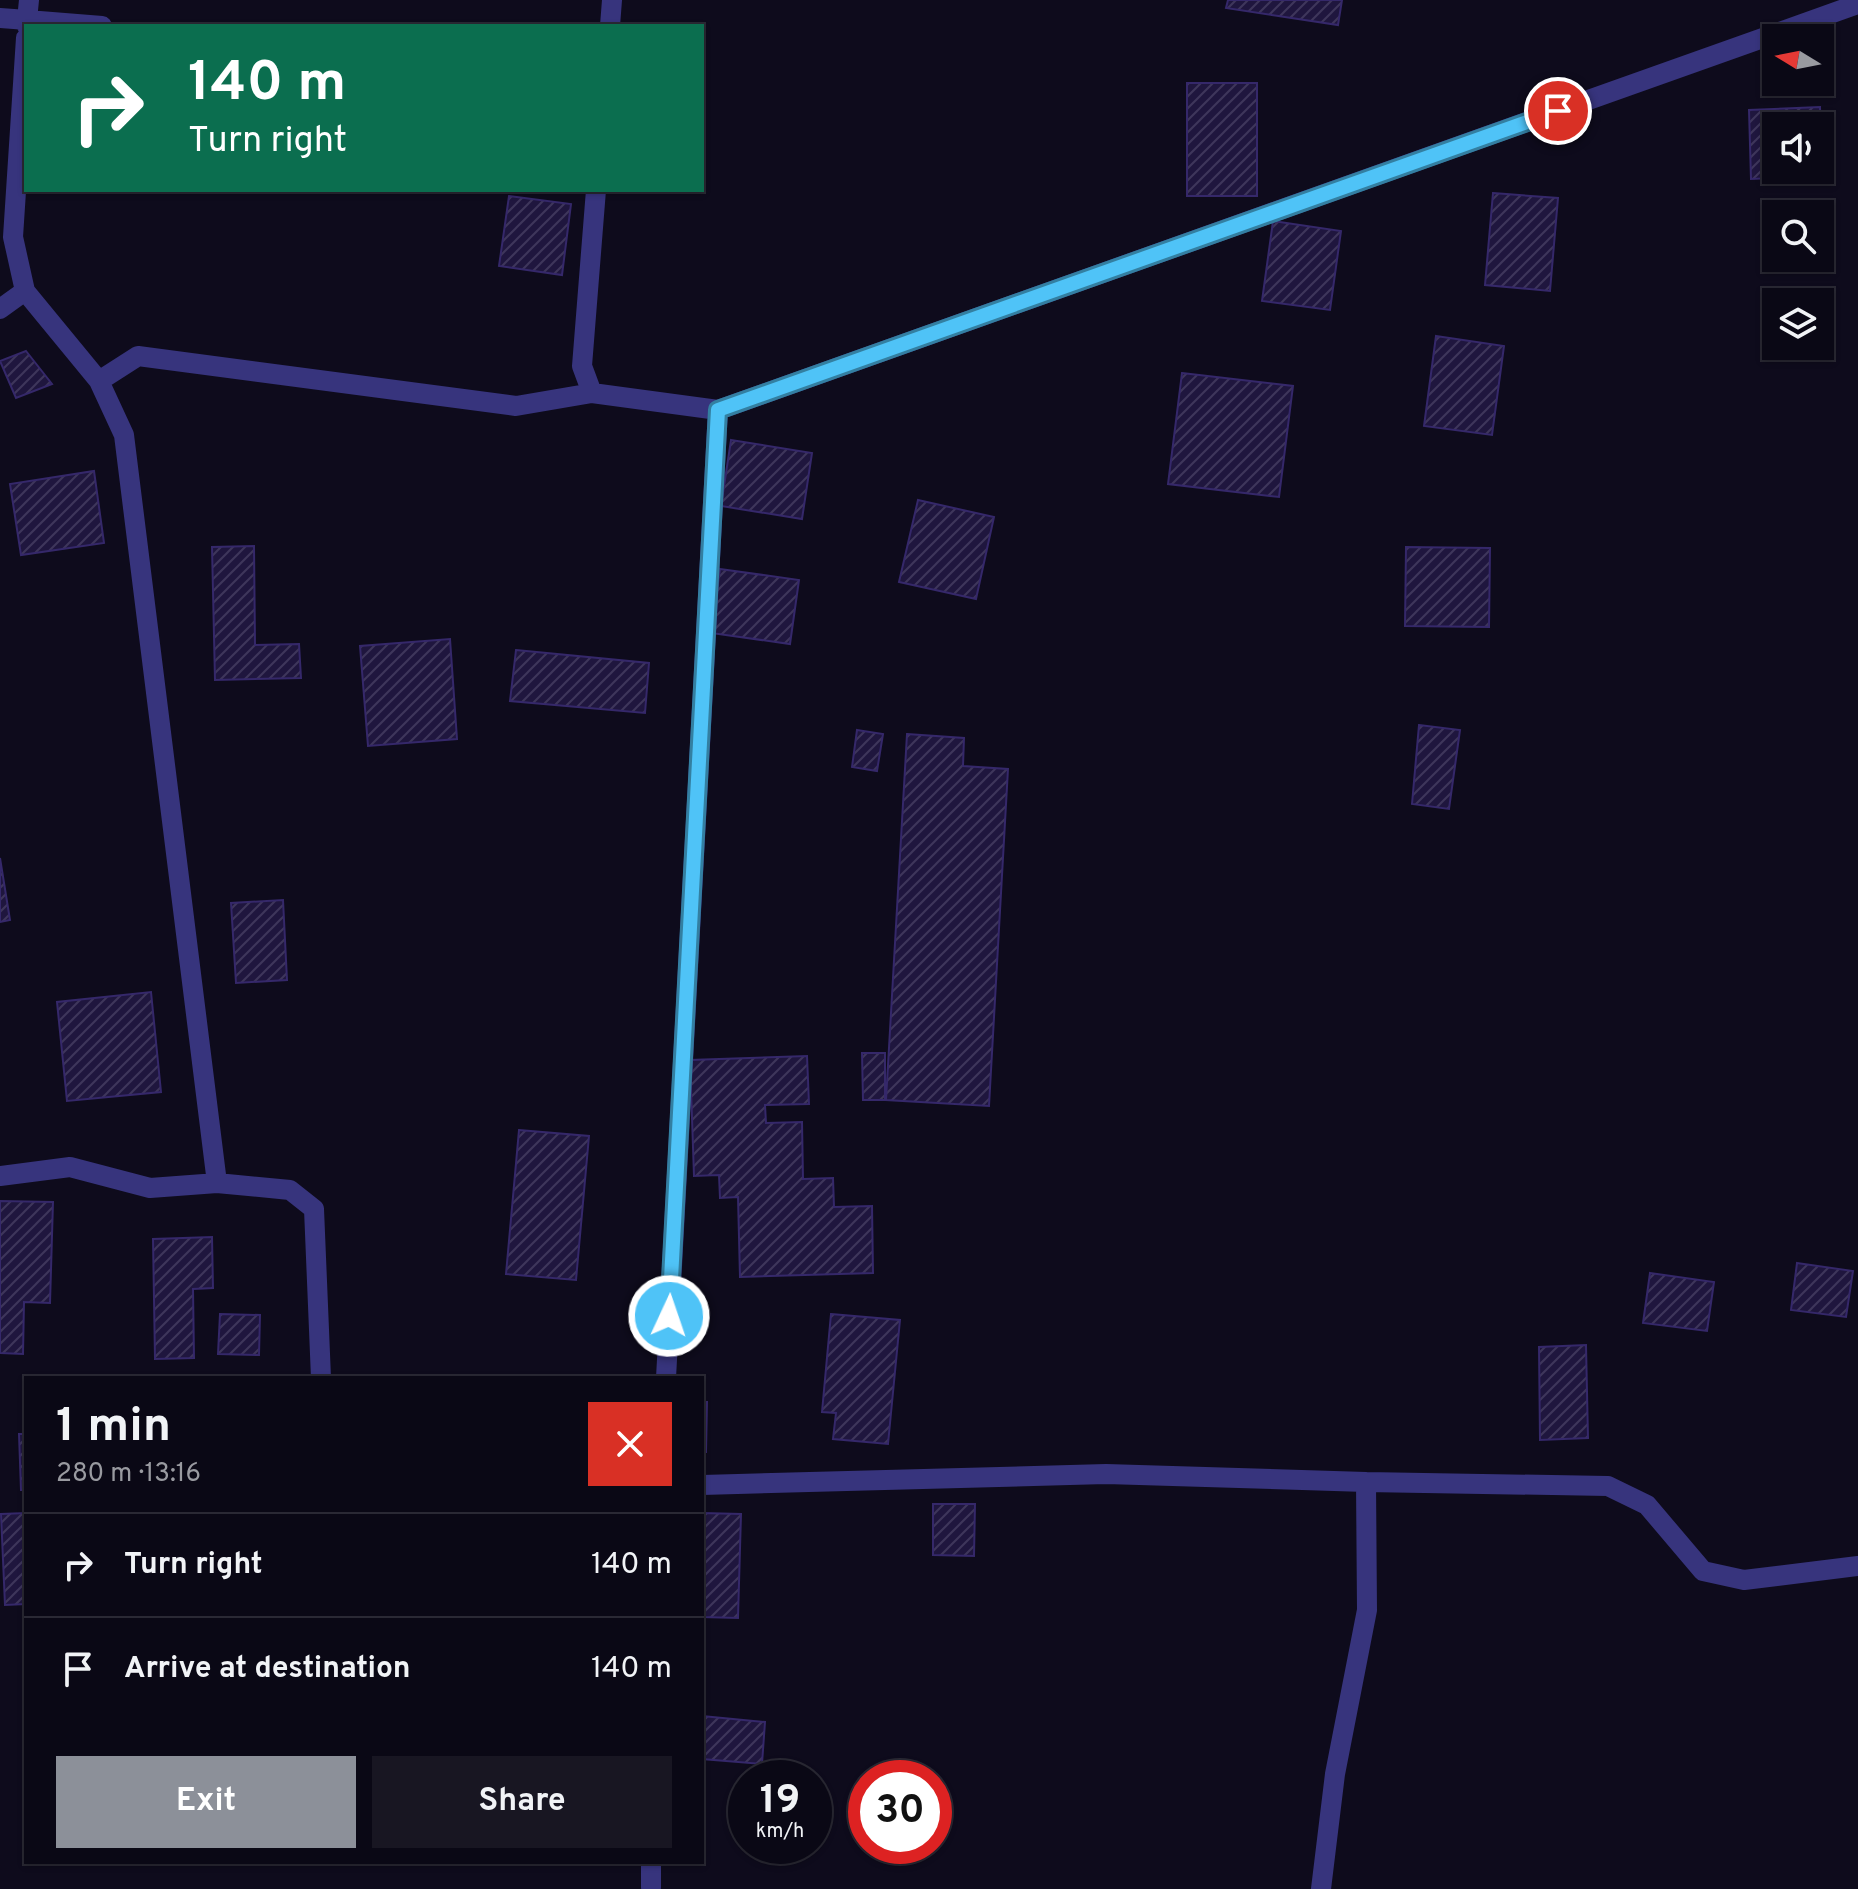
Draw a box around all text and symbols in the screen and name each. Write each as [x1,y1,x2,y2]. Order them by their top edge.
north arrow [1762,24,1834,96]
map controls [1762,24,1834,360]
text: 140 m [188,50,346,120]
icon: right [56,56,160,160]
pin [1524,77,1592,145]
icon: arrive [1536,89,1580,133]
button: sound [1762,112,1834,184]
text: Turn right [188,119,347,165]
button: search [1762,200,1834,272]
button: layers [1762,288,1834,360]
position arrow [627,1274,711,1358]
text: 1 min [56,1398,171,1458]
button: close [588,1402,672,1486]
text: 280 m · 13:16 [56,1458,201,1491]
icon: right [56,1543,100,1587]
text: Turn right [124,1547,262,1584]
text: 140 m [591,1547,672,1584]
icon: arrive [56,1647,100,1691]
text: Arrive at destination [124,1651,410,1688]
text: 140 m [591,1651,672,1688]
button: Exit [56,1756,356,1848]
button: Share [372,1756,672,1848]
speed limit sign: 30 [848,1760,952,1864]
text: 19 [760,1777,800,1827]
text: km/h [756,1819,804,1845]

